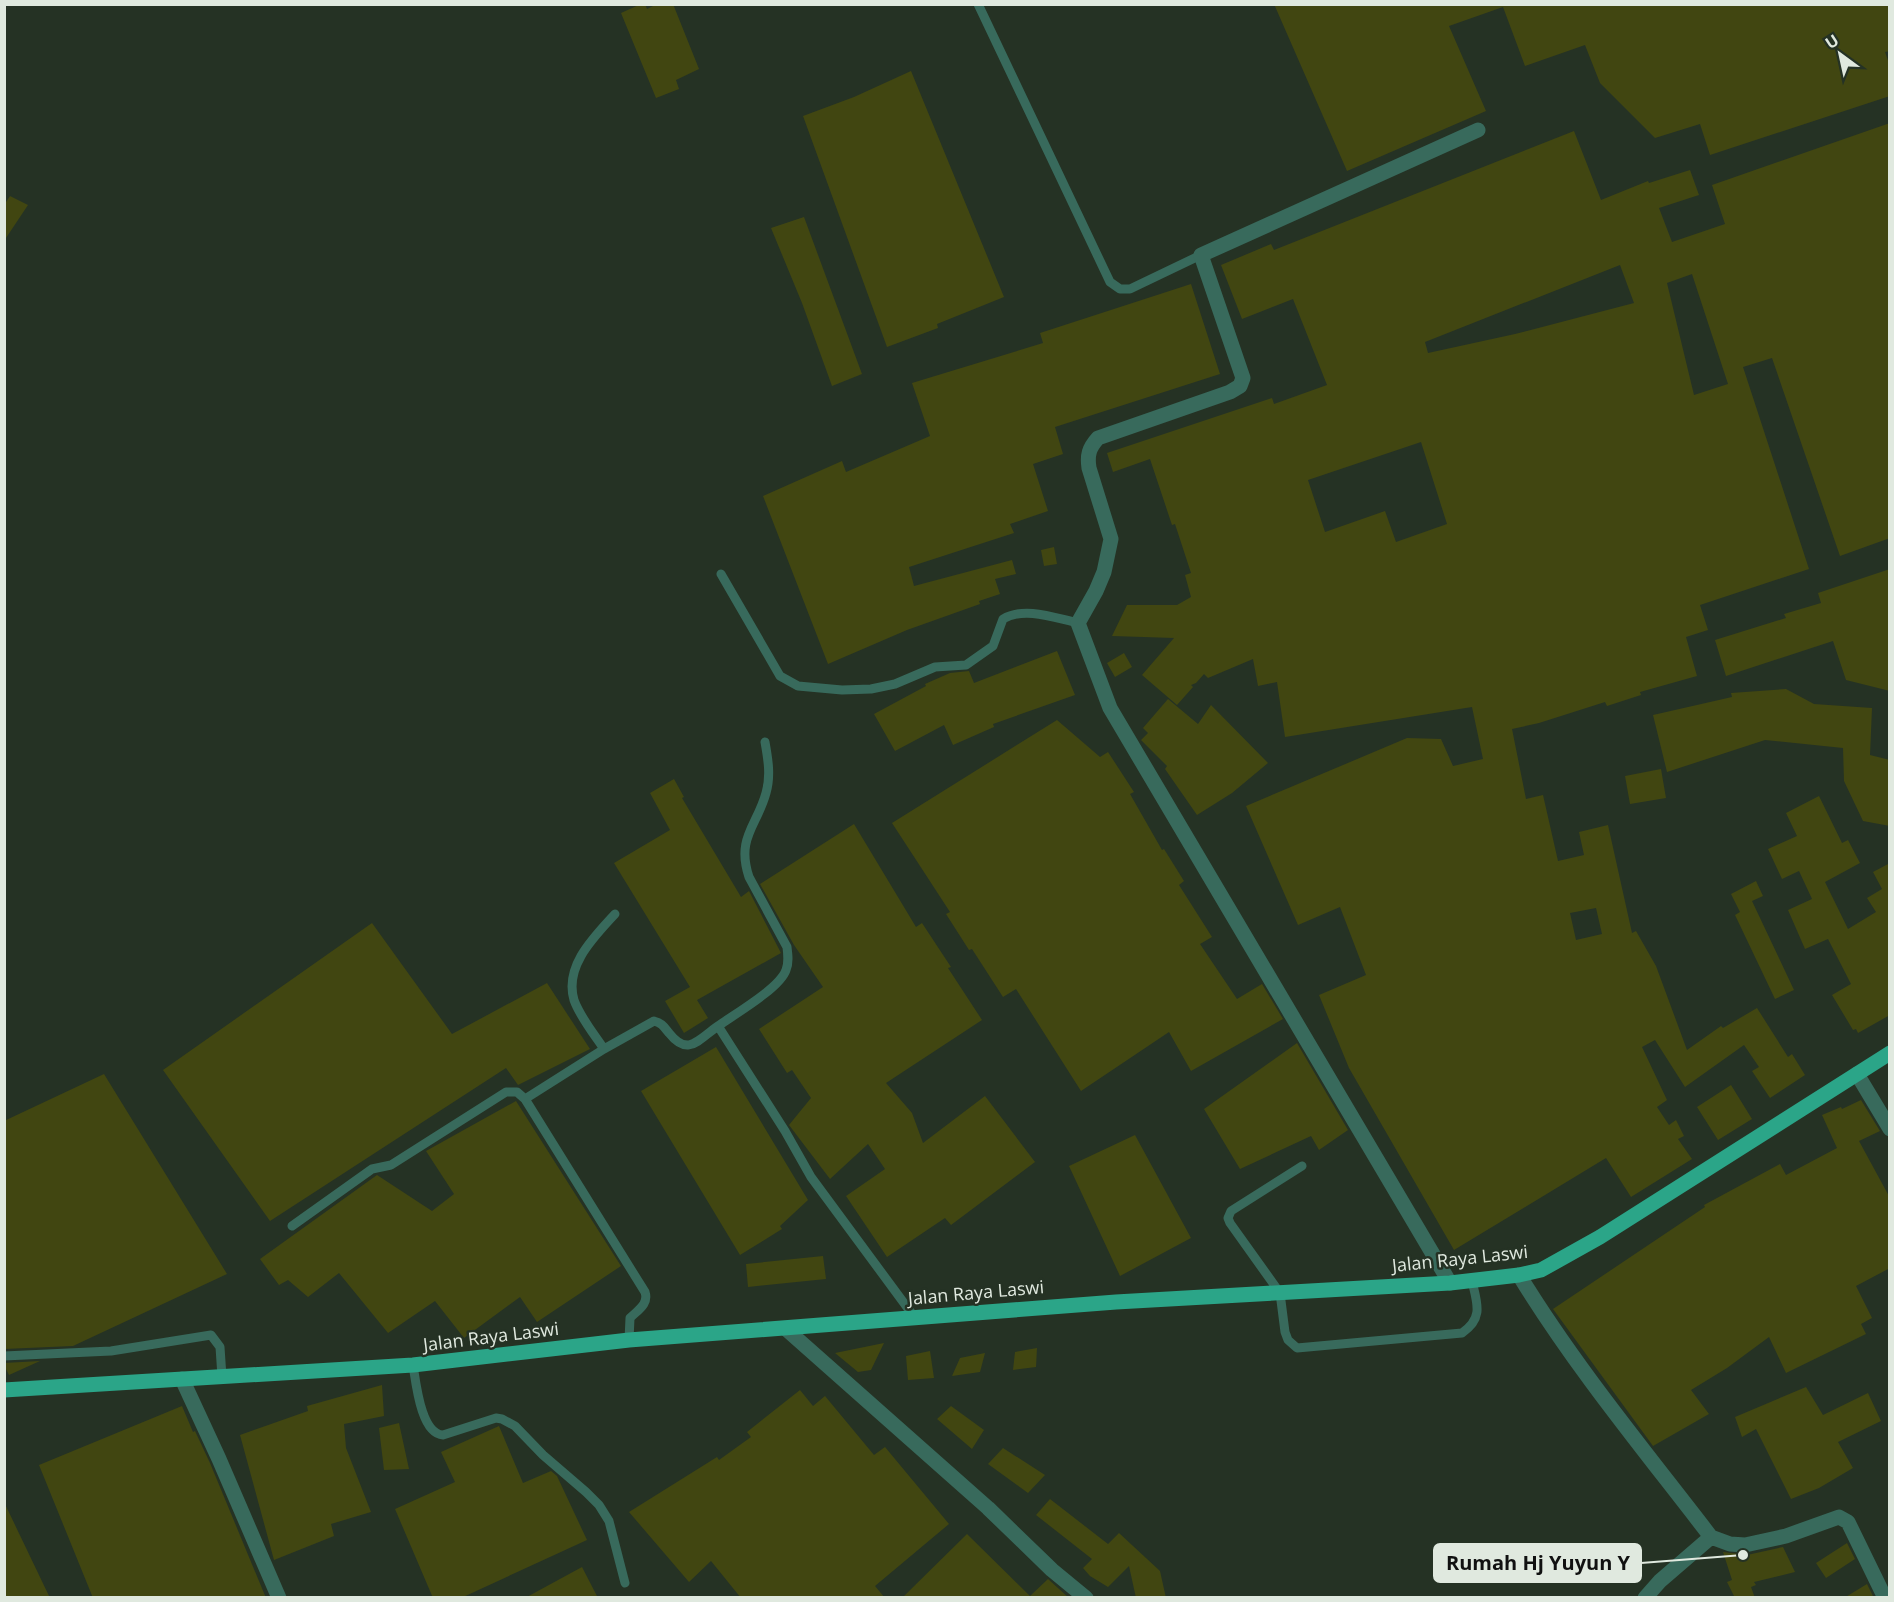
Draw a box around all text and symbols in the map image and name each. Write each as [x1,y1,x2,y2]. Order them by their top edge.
north arrow [1810,24,1870,84]
text: U [1821,29,1843,54]
street label: Jalan Raya Laswi [1389,1239,1529,1277]
street label: Jalan Raya Laswi [905,1274,1045,1310]
street label: Jalan Raya Laswi [420,1316,560,1356]
callout: Rumah Hj Yuyun Y [1434,1544,1641,1582]
text: Rumah Hj Yuyun Y [1446,1549,1631,1576]

